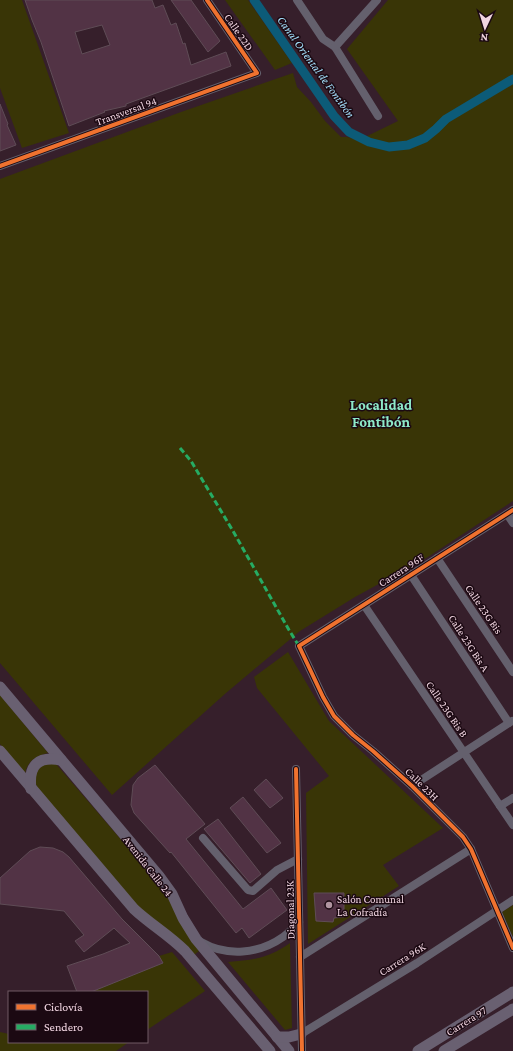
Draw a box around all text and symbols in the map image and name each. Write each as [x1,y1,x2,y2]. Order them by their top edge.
north arrow [465,8,505,48]
street label: Calle 22D [222,11,256,53]
water label: Canal Oriental de Fontibón [274,13,358,121]
text: N [480,32,488,44]
street label: Transversal 94 [94,94,159,128]
district label: Localidad Fontibón [350,397,413,430]
street label: Carrera 96F [376,551,426,589]
street label: Calle 23G Bis [463,582,505,636]
street label: Calle 23G Bis A [446,612,492,674]
street label: Calle 23G Bis B [424,679,470,739]
street label: Calle 23H [403,765,441,803]
street label: Avenida Calle 24 [121,834,175,899]
street label: Diagonal 23K [283,880,298,939]
place label: Salón Comunal La Cofradía [337,893,404,918]
marker: Salón Comunal La Cofradía [324,900,334,910]
street label: Carrera 96K [377,940,428,978]
legend [8,991,148,1043]
text: Ciclovía [44,1000,83,1014]
street label: Carrera 97 [444,1004,488,1038]
text: Sendero [44,1020,83,1034]

